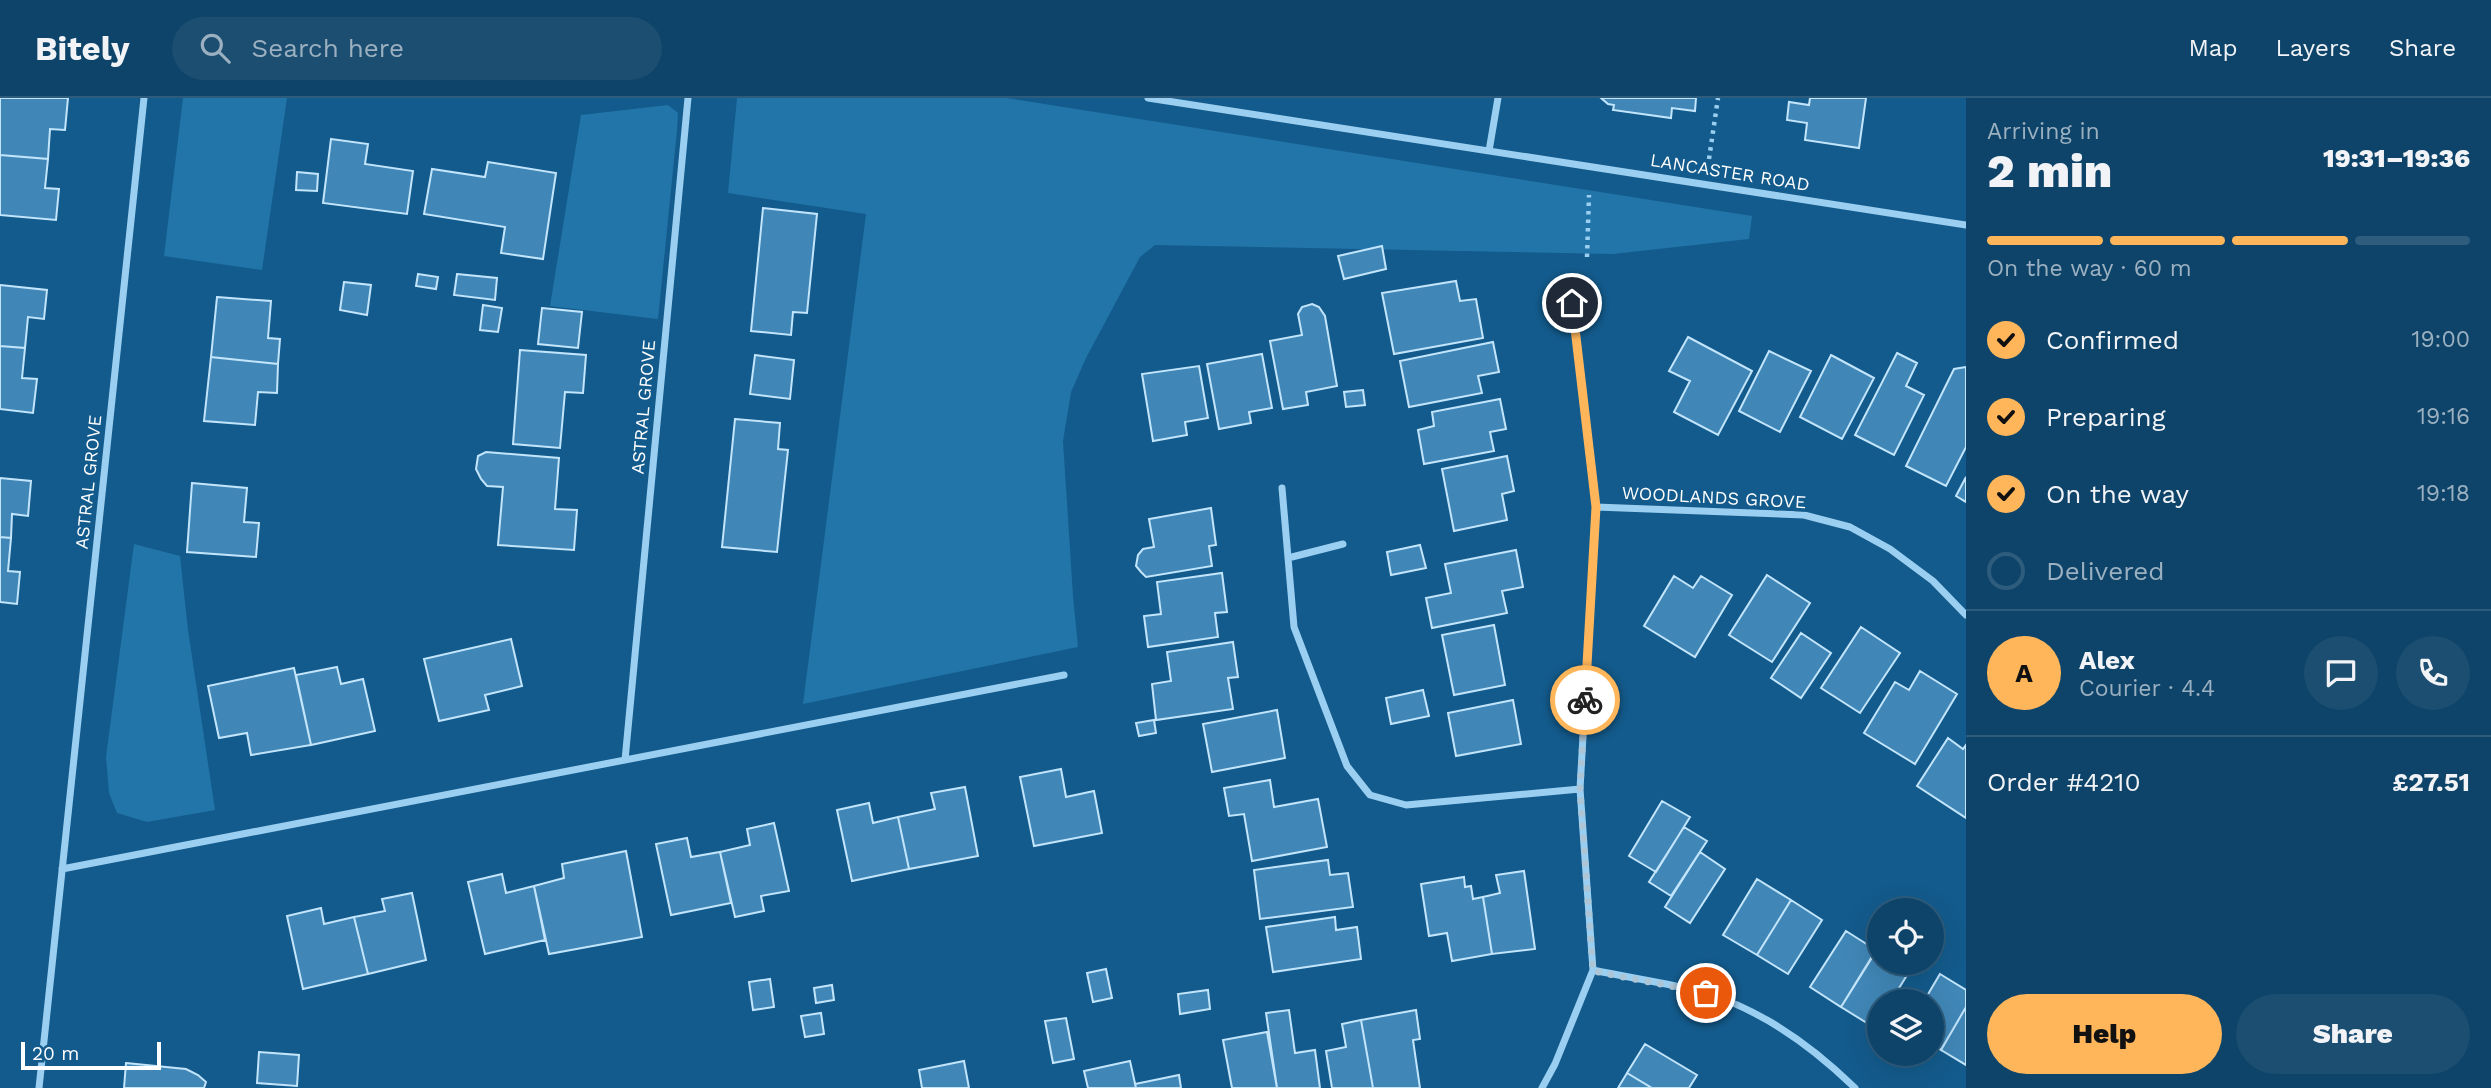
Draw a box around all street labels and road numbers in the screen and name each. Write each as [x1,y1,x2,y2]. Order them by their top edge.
street label: LANCASTER ROAD [1649,149,1811,195]
street label: ASTRAL GROVE [627,339,659,475]
street label: ASTRAL GROVE [70,414,106,550]
street label: WOODLANDS GROVE [1621,482,1807,512]

